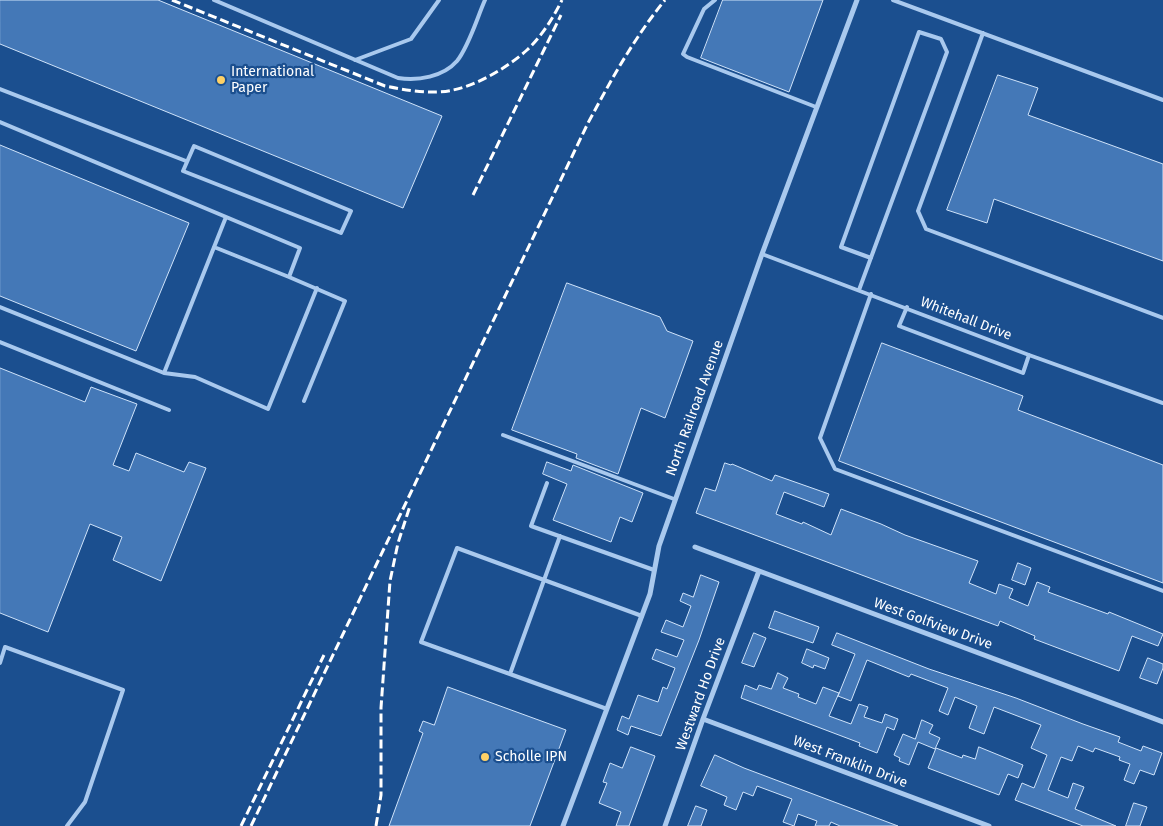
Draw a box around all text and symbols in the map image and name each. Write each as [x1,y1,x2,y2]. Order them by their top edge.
place label: International Paper [231,64,314,96]
marker: International Paper [215,74,227,86]
street label: Whitehall Drive [918,294,1014,344]
street label: North Railroad Avenue [663,338,727,478]
street label: West Golfview Drive [871,595,995,653]
street label: Westward Ho Drive [673,635,729,753]
street label: West Franklin Drive [790,732,910,792]
place label: Scholle IPN [495,749,567,765]
marker: Scholle IPN [479,751,491,763]

